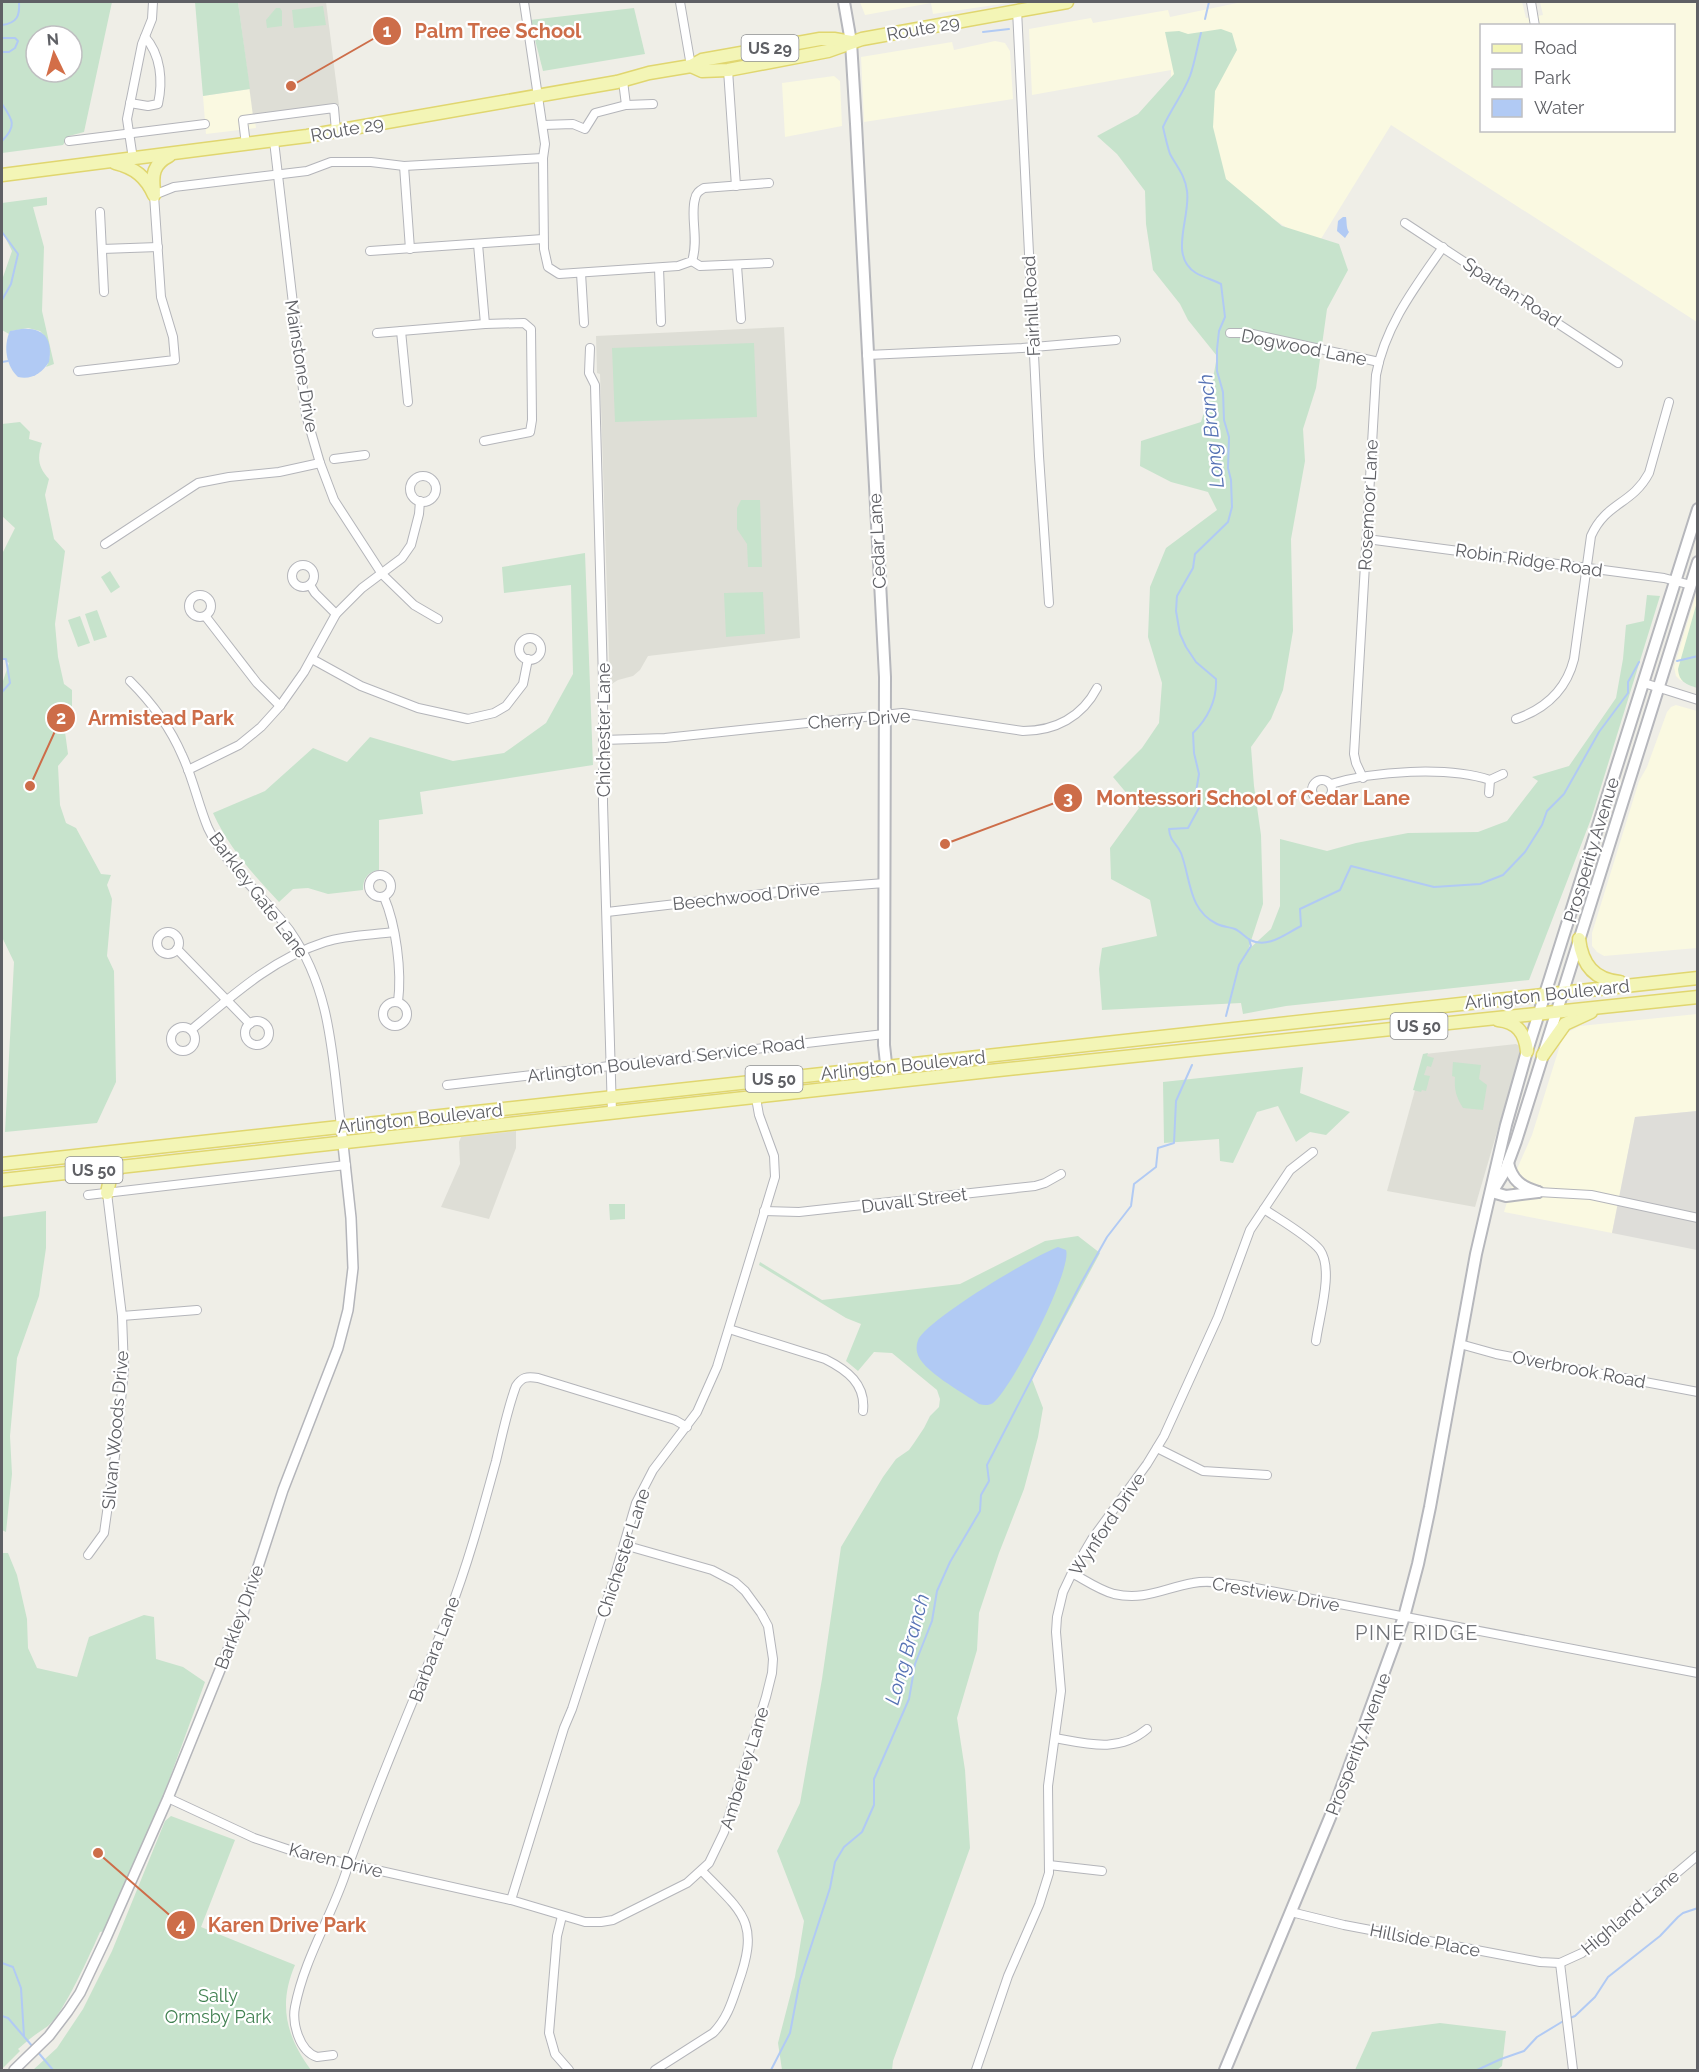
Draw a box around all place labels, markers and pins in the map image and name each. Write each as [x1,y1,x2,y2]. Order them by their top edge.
callout: Palm Tree School [372,12,594,50]
callout: Armistead Park [46,699,246,737]
callout: Montessori School of Cedar Lane [1053,779,1422,817]
callout: Karen Drive Park [166,1906,378,1944]

